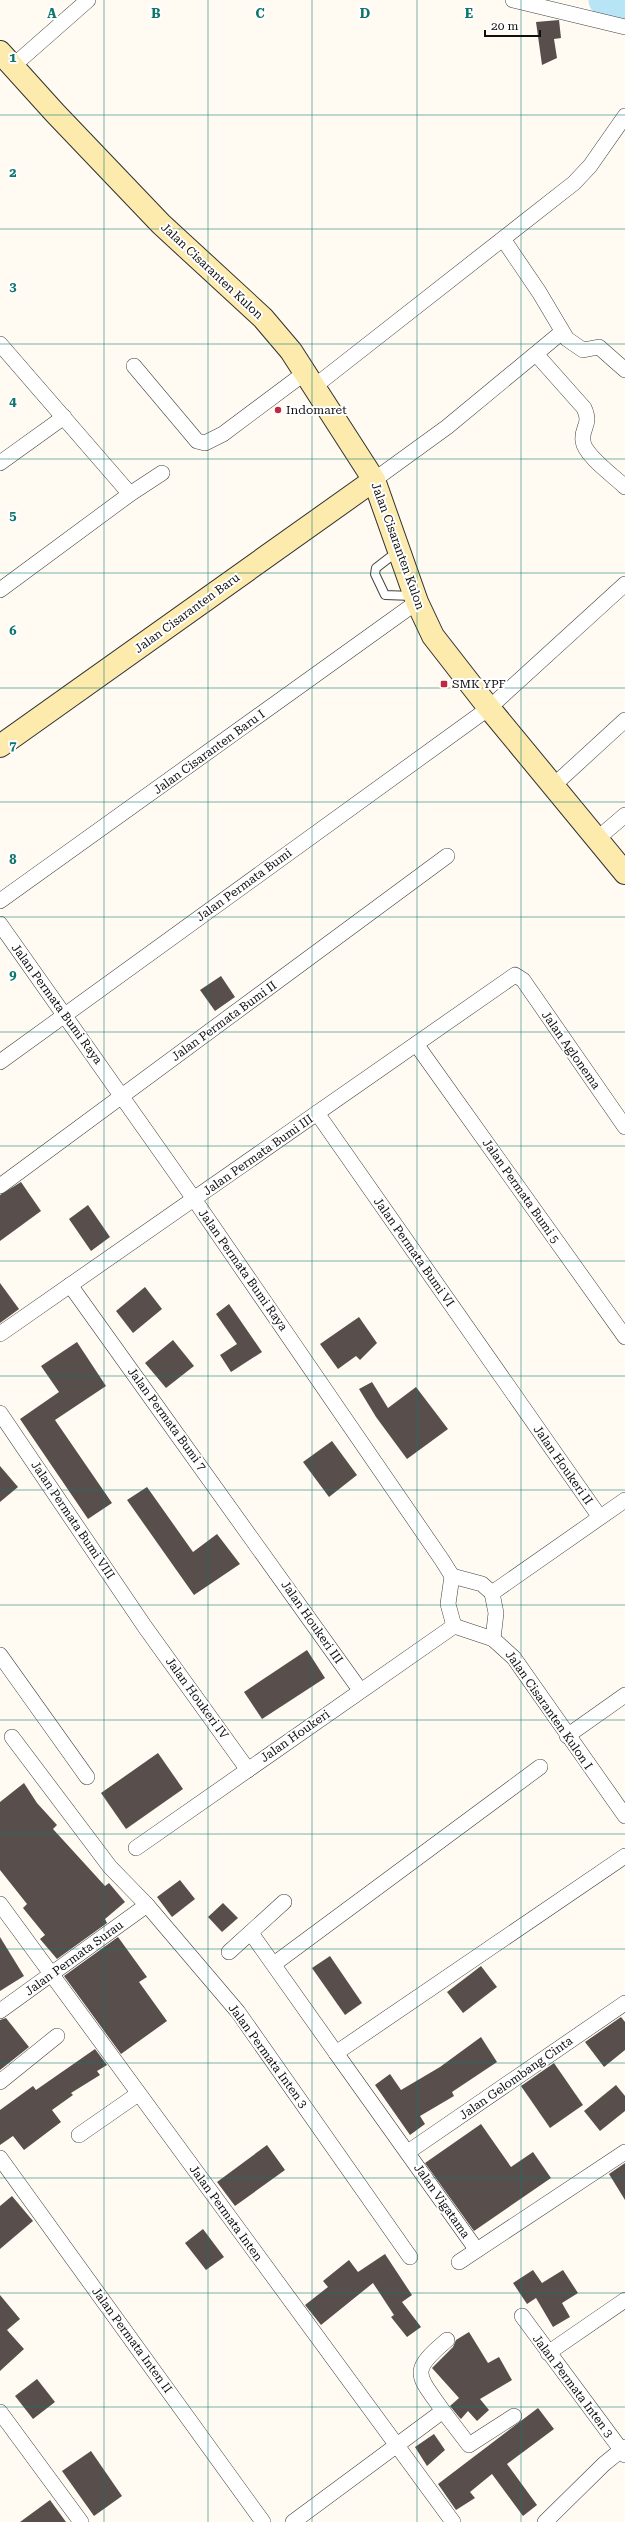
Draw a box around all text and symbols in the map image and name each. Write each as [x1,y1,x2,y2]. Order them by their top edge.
text: A [47,6,57,21]
text: B [151,6,161,21]
text: C [255,6,265,21]
text: D [360,6,370,21]
text: E [465,6,473,21]
scale bar [485,12,540,38]
text: 20 m [491,19,518,33]
text: 1 [9,50,17,65]
text: 2 [9,165,17,180]
street label: Jalan Cisaranten Kulon [158,220,266,322]
text: 3 [9,279,17,294]
text: 4 [9,394,17,409]
place label: Indomaret [286,403,347,417]
marker: Indomaret [273,405,283,415]
street label: Jalan Cisaranten Kulon [368,481,428,612]
text: 5 [9,508,17,523]
street label: Jalan Cisaranten Baru [132,570,243,656]
text: 6 [9,623,17,638]
place label: SMK YPF [452,677,506,691]
marker: SMK YPF [439,679,449,689]
street label: Jalan Cisaranten Baru I [151,707,267,797]
text: 7 [9,738,17,753]
street label: Jalan Permata Bumi [194,846,295,924]
text: 8 [9,852,17,867]
street label: Jalan Permata Bumi Raya [9,941,106,1067]
text: 9 [9,967,17,982]
street label: Jalan Permata Bumi II [169,978,279,1064]
street label: Jalan Aglonema [539,1008,603,1092]
street label: Jalan Permata Bumi III [200,1112,316,1198]
street label: Jalan Permata Bumi 5 [480,1136,562,1246]
street label: Jalan Permata Bumi VI [371,1195,457,1309]
street label: Jalan Permata Bumi Raya [196,1207,291,1334]
street label: Jalan Permata Bumi 7 [125,1365,209,1474]
street label: Jalan Houkeri II [530,1423,596,1507]
street label: Jalan Permata Bumi VIII [28,1458,118,1582]
street label: Jalan Houkeri III [278,1578,346,1666]
street label: Jalan Cisaranten Kulon I [503,1648,595,1772]
street label: Jalan Houkeri IV [163,1655,232,1742]
street label: Jalan Houkeri [258,1707,332,1765]
street label: Jalan Permata Surau [22,1917,126,1998]
street label: Jalan Permata Inten 3 [226,2001,311,2111]
street label: Jalan Gelombang Cinta [457,2033,576,2122]
street label: Jalan Vigatama [411,2161,473,2241]
street label: Jalan Permata Inten [186,2162,266,2264]
street label: Jalan Permata Inten II [89,2284,175,2396]
street label: Jalan Permata Inten 3 [530,2332,616,2440]

